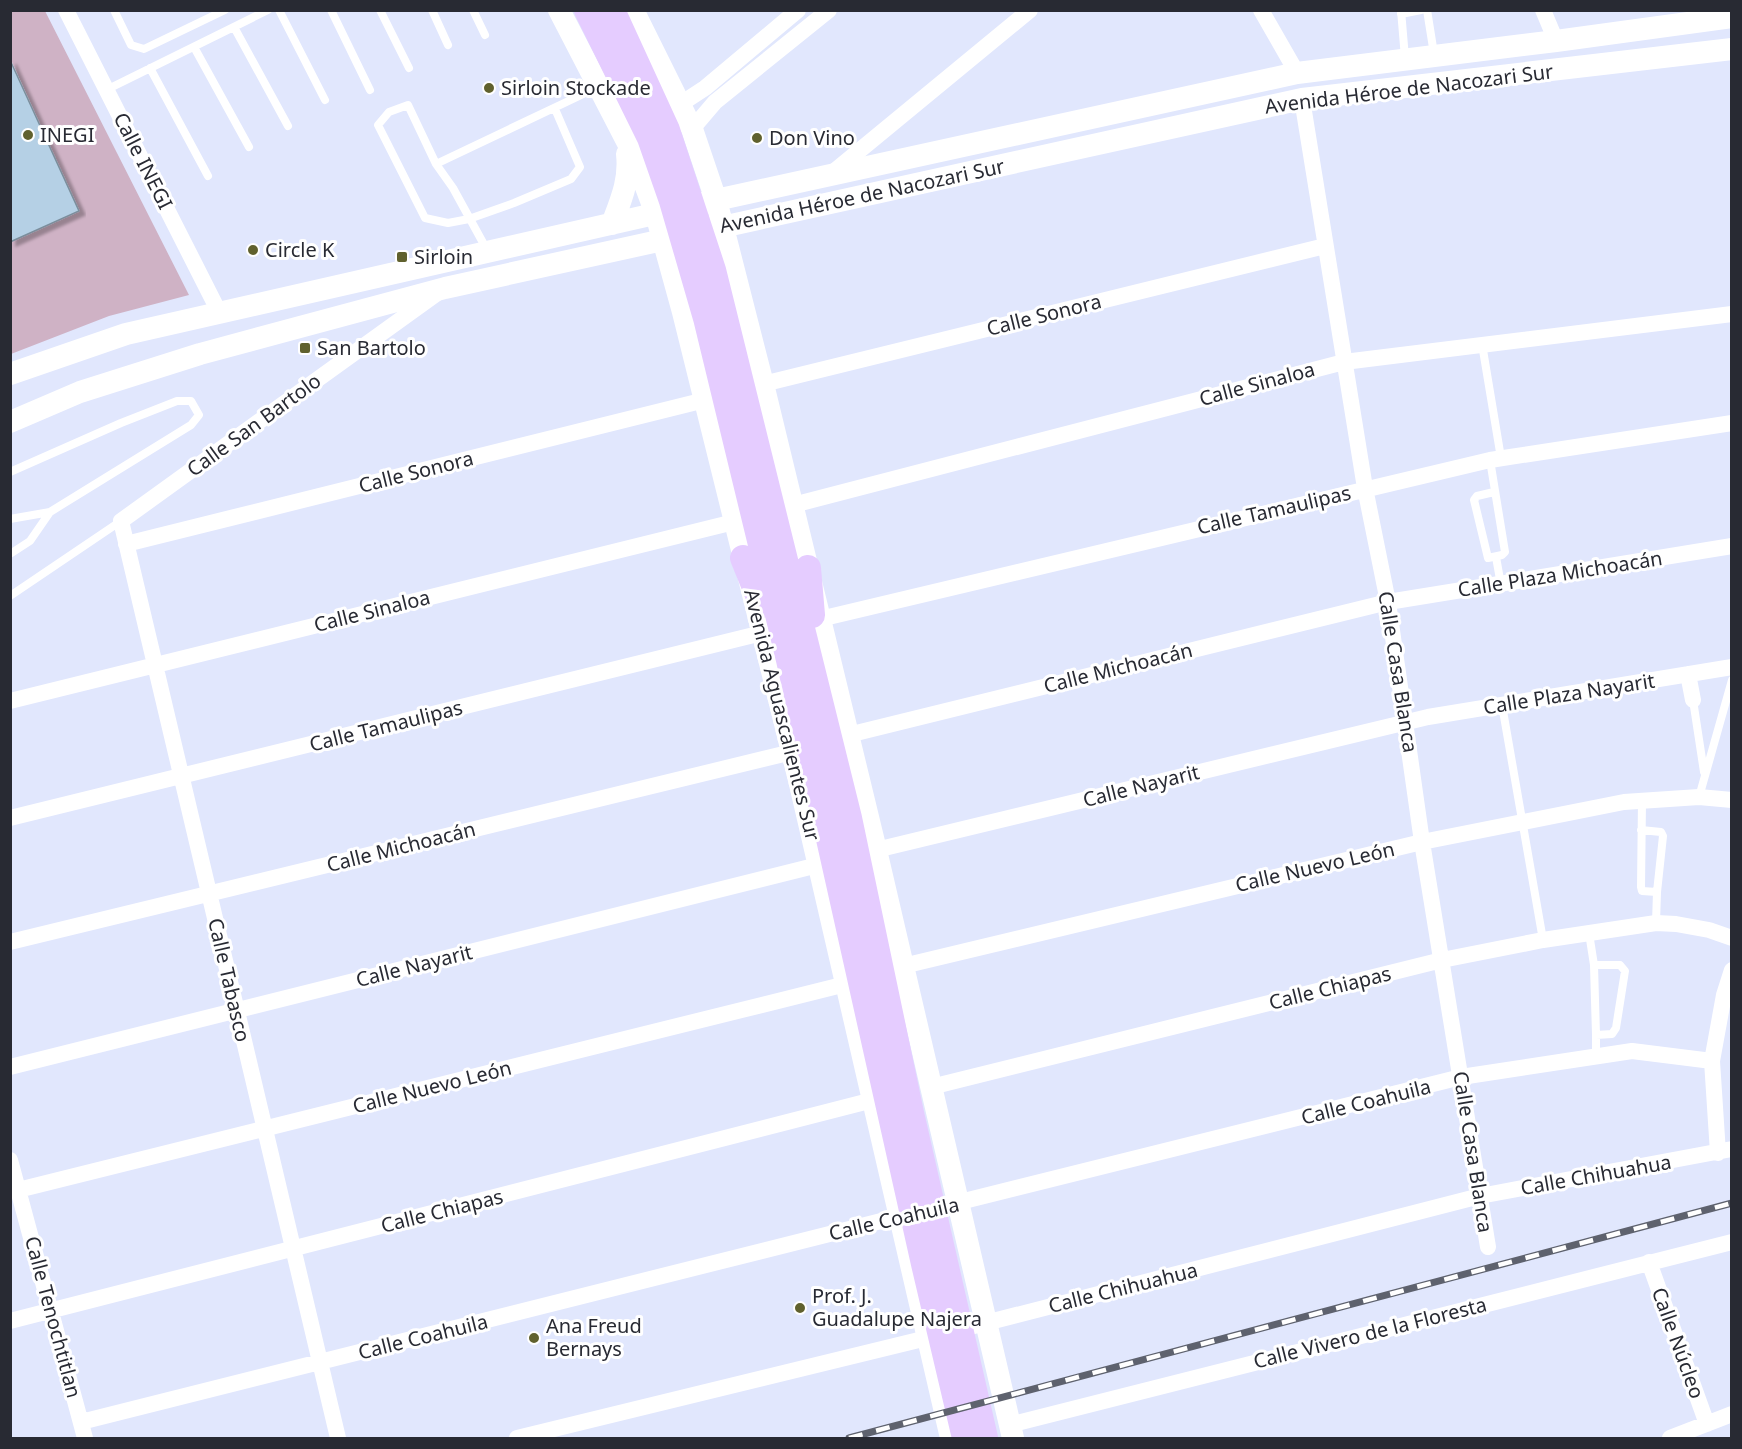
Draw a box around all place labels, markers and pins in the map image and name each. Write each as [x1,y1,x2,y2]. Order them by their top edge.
place label: Sirloin Stockade [501,74,651,101]
marker: Sirloin Stockade [482,81,496,95]
place label: INEGI [40,121,94,148]
place label: Don Vino [769,124,855,151]
marker: INEGI [21,128,35,142]
marker: Don Vino [750,131,764,145]
place label: Circle K [265,236,335,263]
marker: Circle K [246,243,260,257]
place label: Sirloin [414,243,473,270]
marker: Sirloin [395,250,409,264]
place label: San Bartolo [317,334,426,361]
marker: San Bartolo [298,341,312,355]
place label: Prof. J. Guadalupe Najera [812,1282,982,1332]
marker: Prof. J. Guadalupe Najera [793,1301,807,1315]
place label: Ana Freud Bernays [546,1312,642,1362]
marker: Ana Freud Bernays [527,1331,541,1345]

